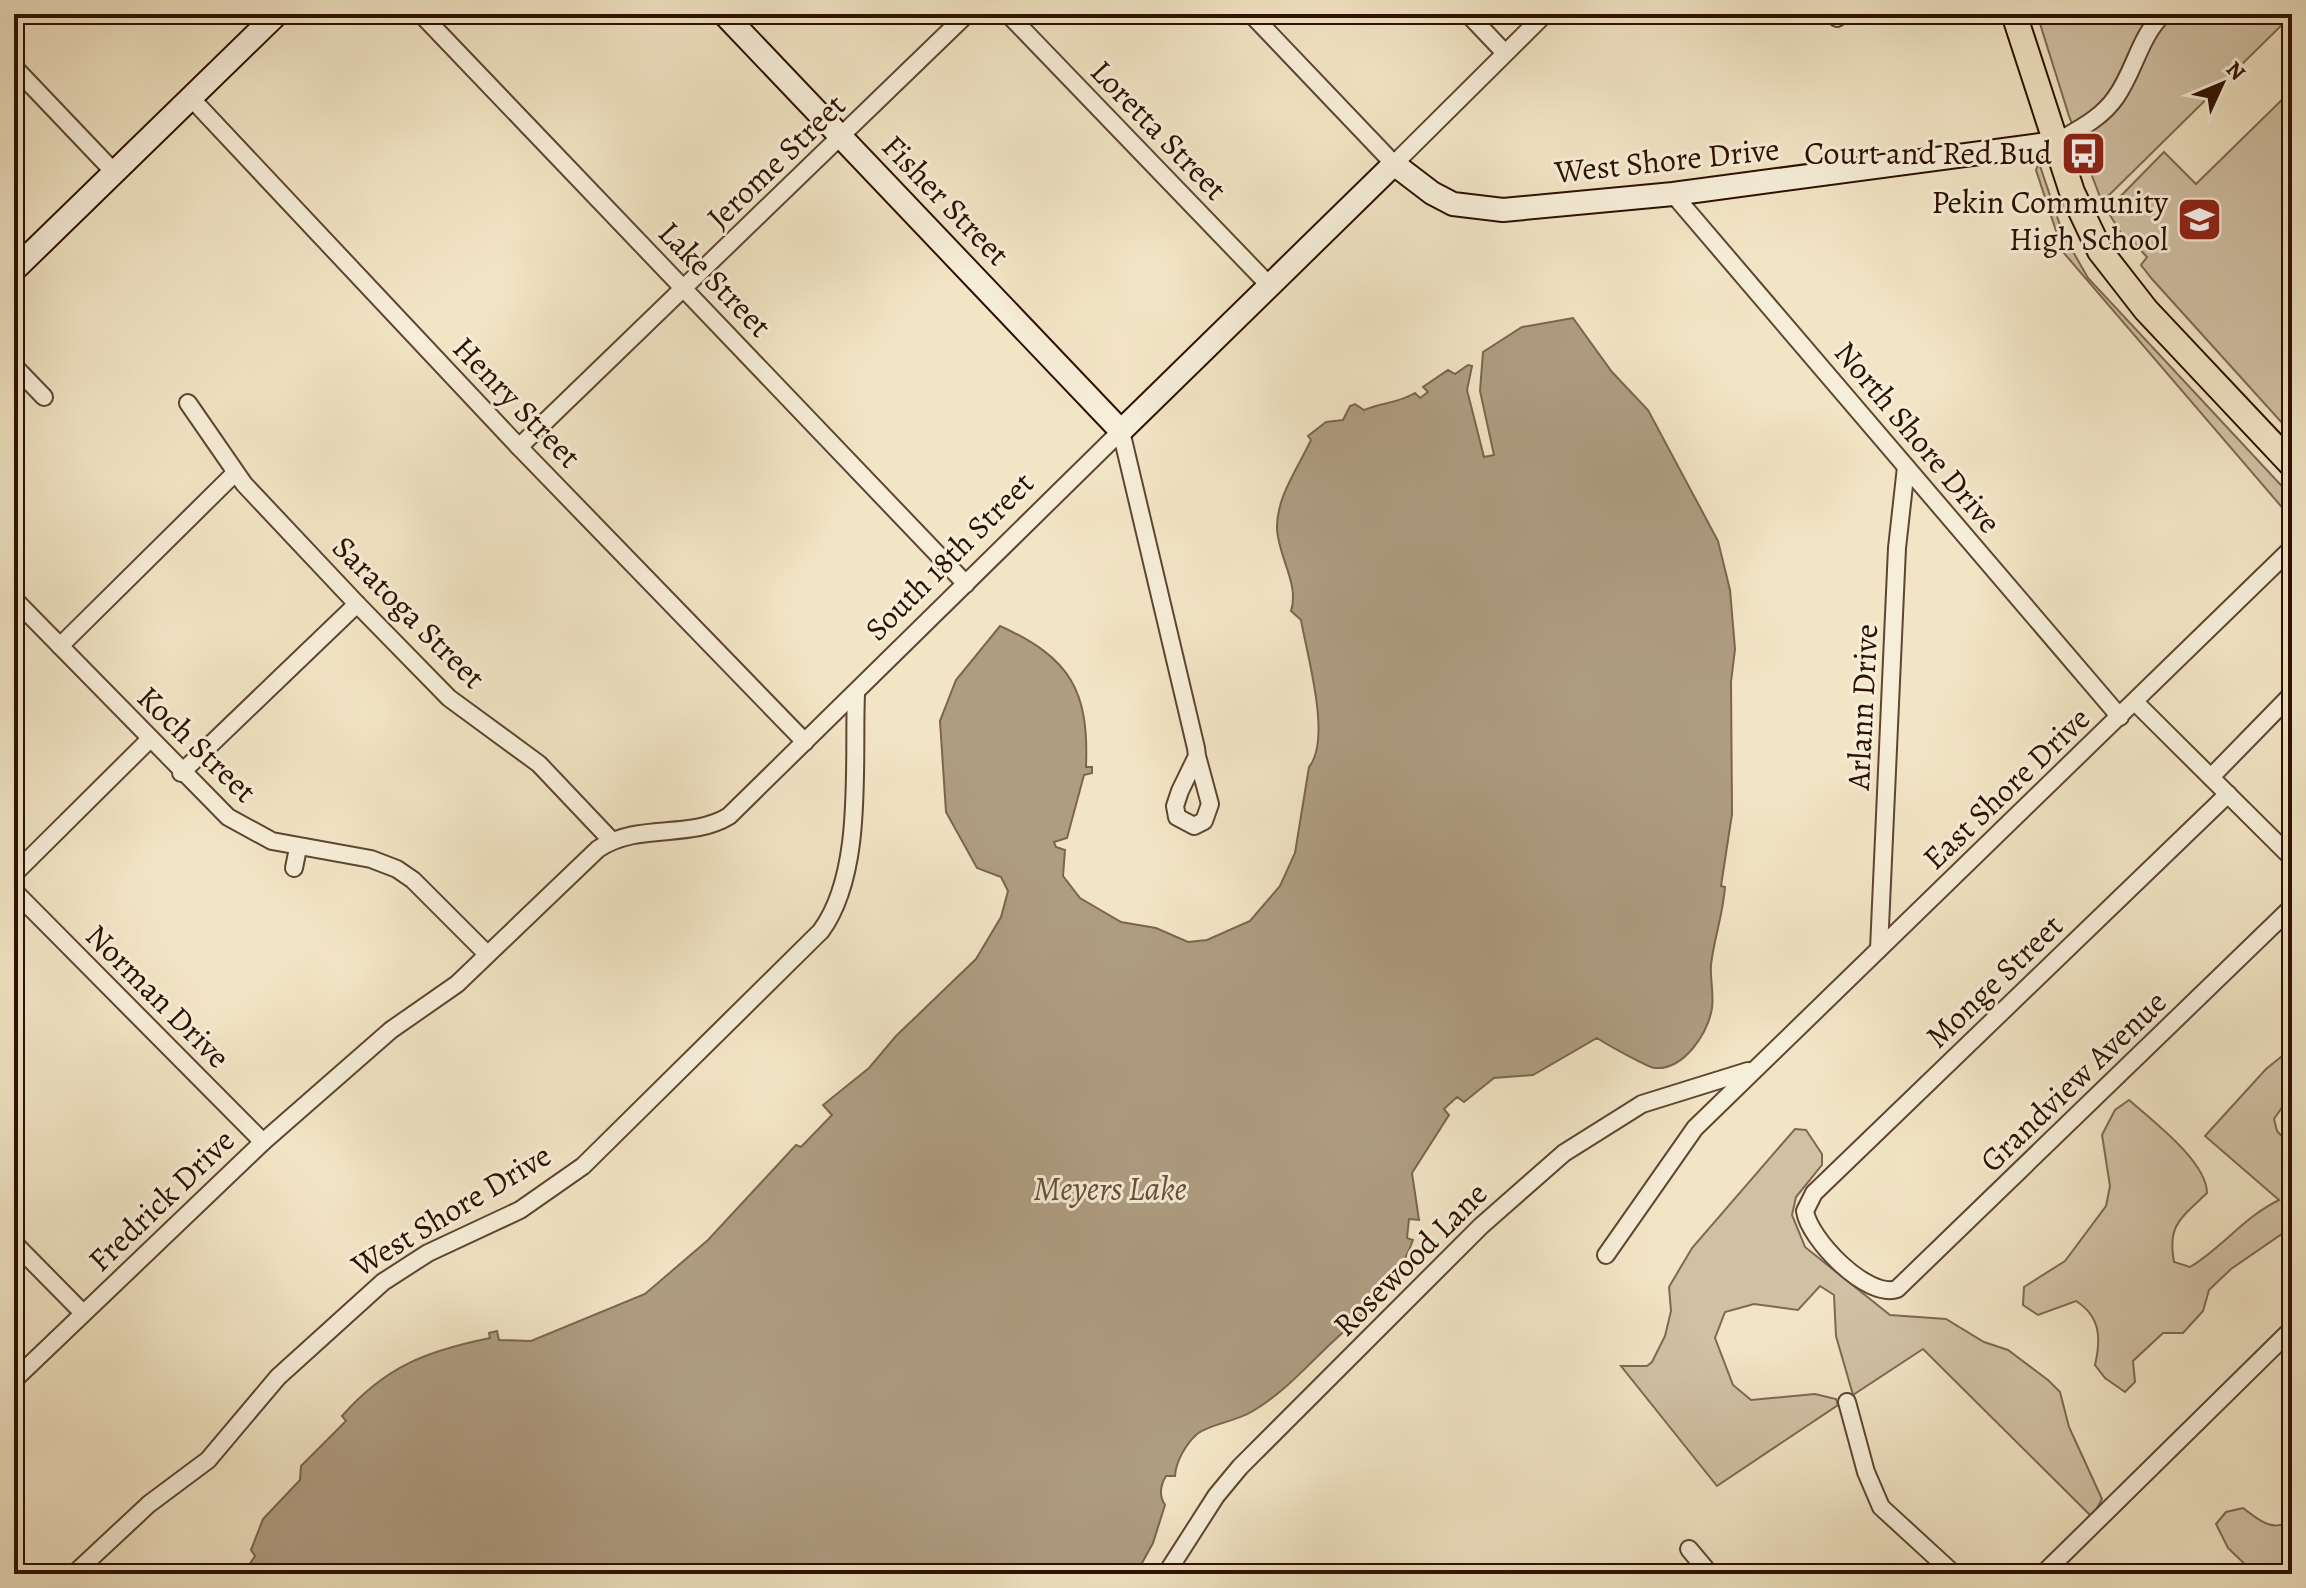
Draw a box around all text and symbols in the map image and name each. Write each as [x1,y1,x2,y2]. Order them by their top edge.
north arrow [2182,44,2262,124]
street label: Loretta Street [1081,50,1237,210]
text: N [2219,55,2252,87]
street label: Jerome Street [697,84,855,238]
street label: Fisher Street [872,125,1020,275]
street label: West Shore Drive [1552,126,1782,194]
bus stop icon: Court and Red Bud [2059,129,2107,177]
place label: Court and Red Bud [1804,131,2053,175]
place label: Pekin Community High School [1931,180,2169,261]
school or university icon: Pekin Community High School [2175,196,2223,244]
street label: Lake Street [649,211,781,347]
street label: Henry Street [443,327,591,477]
street label: North Shore Drive [1824,331,2012,543]
street label: South 18th Street [855,462,1043,650]
street label: Saratoga Street [323,526,495,698]
street label: Arlann Drive [1836,623,1888,792]
street label: Koch Street [127,676,267,812]
street label: East Shore Drive [1913,697,2099,879]
street label: Monge Street [1916,904,2072,1058]
street label: Norman Drive [76,914,240,1078]
street label: Grandview Avenue [1970,980,2176,1182]
street label: Fredrick Drive [78,1119,244,1281]
street label: West Shore Drive [342,1133,559,1287]
water label: Meyers Lake [1033,1165,1187,1212]
street label: Rosewood Lane [1323,1172,1497,1346]

